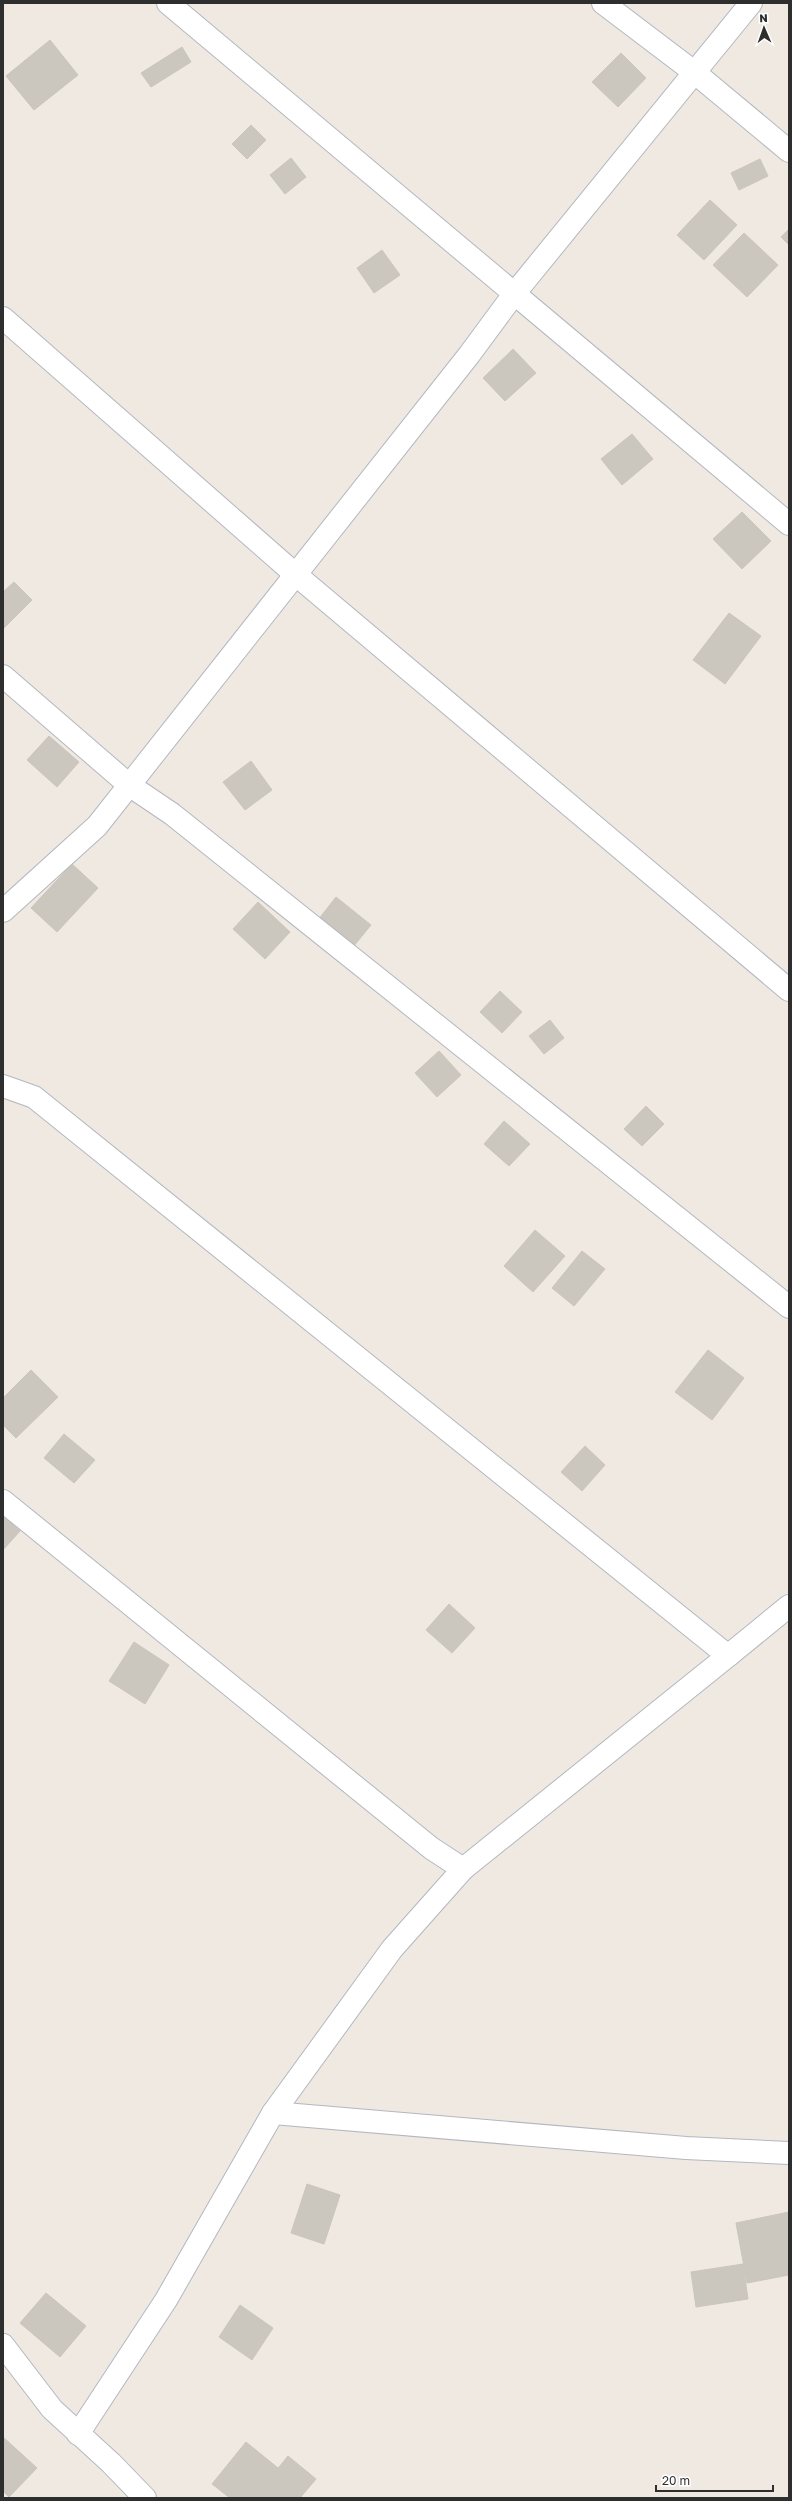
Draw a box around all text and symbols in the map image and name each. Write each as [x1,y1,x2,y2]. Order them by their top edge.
north arrow [744,8,784,48]
text: N [759,11,768,24]
scale bar [656,2467,773,2493]
text: 20 m [662,2473,690,2488]

